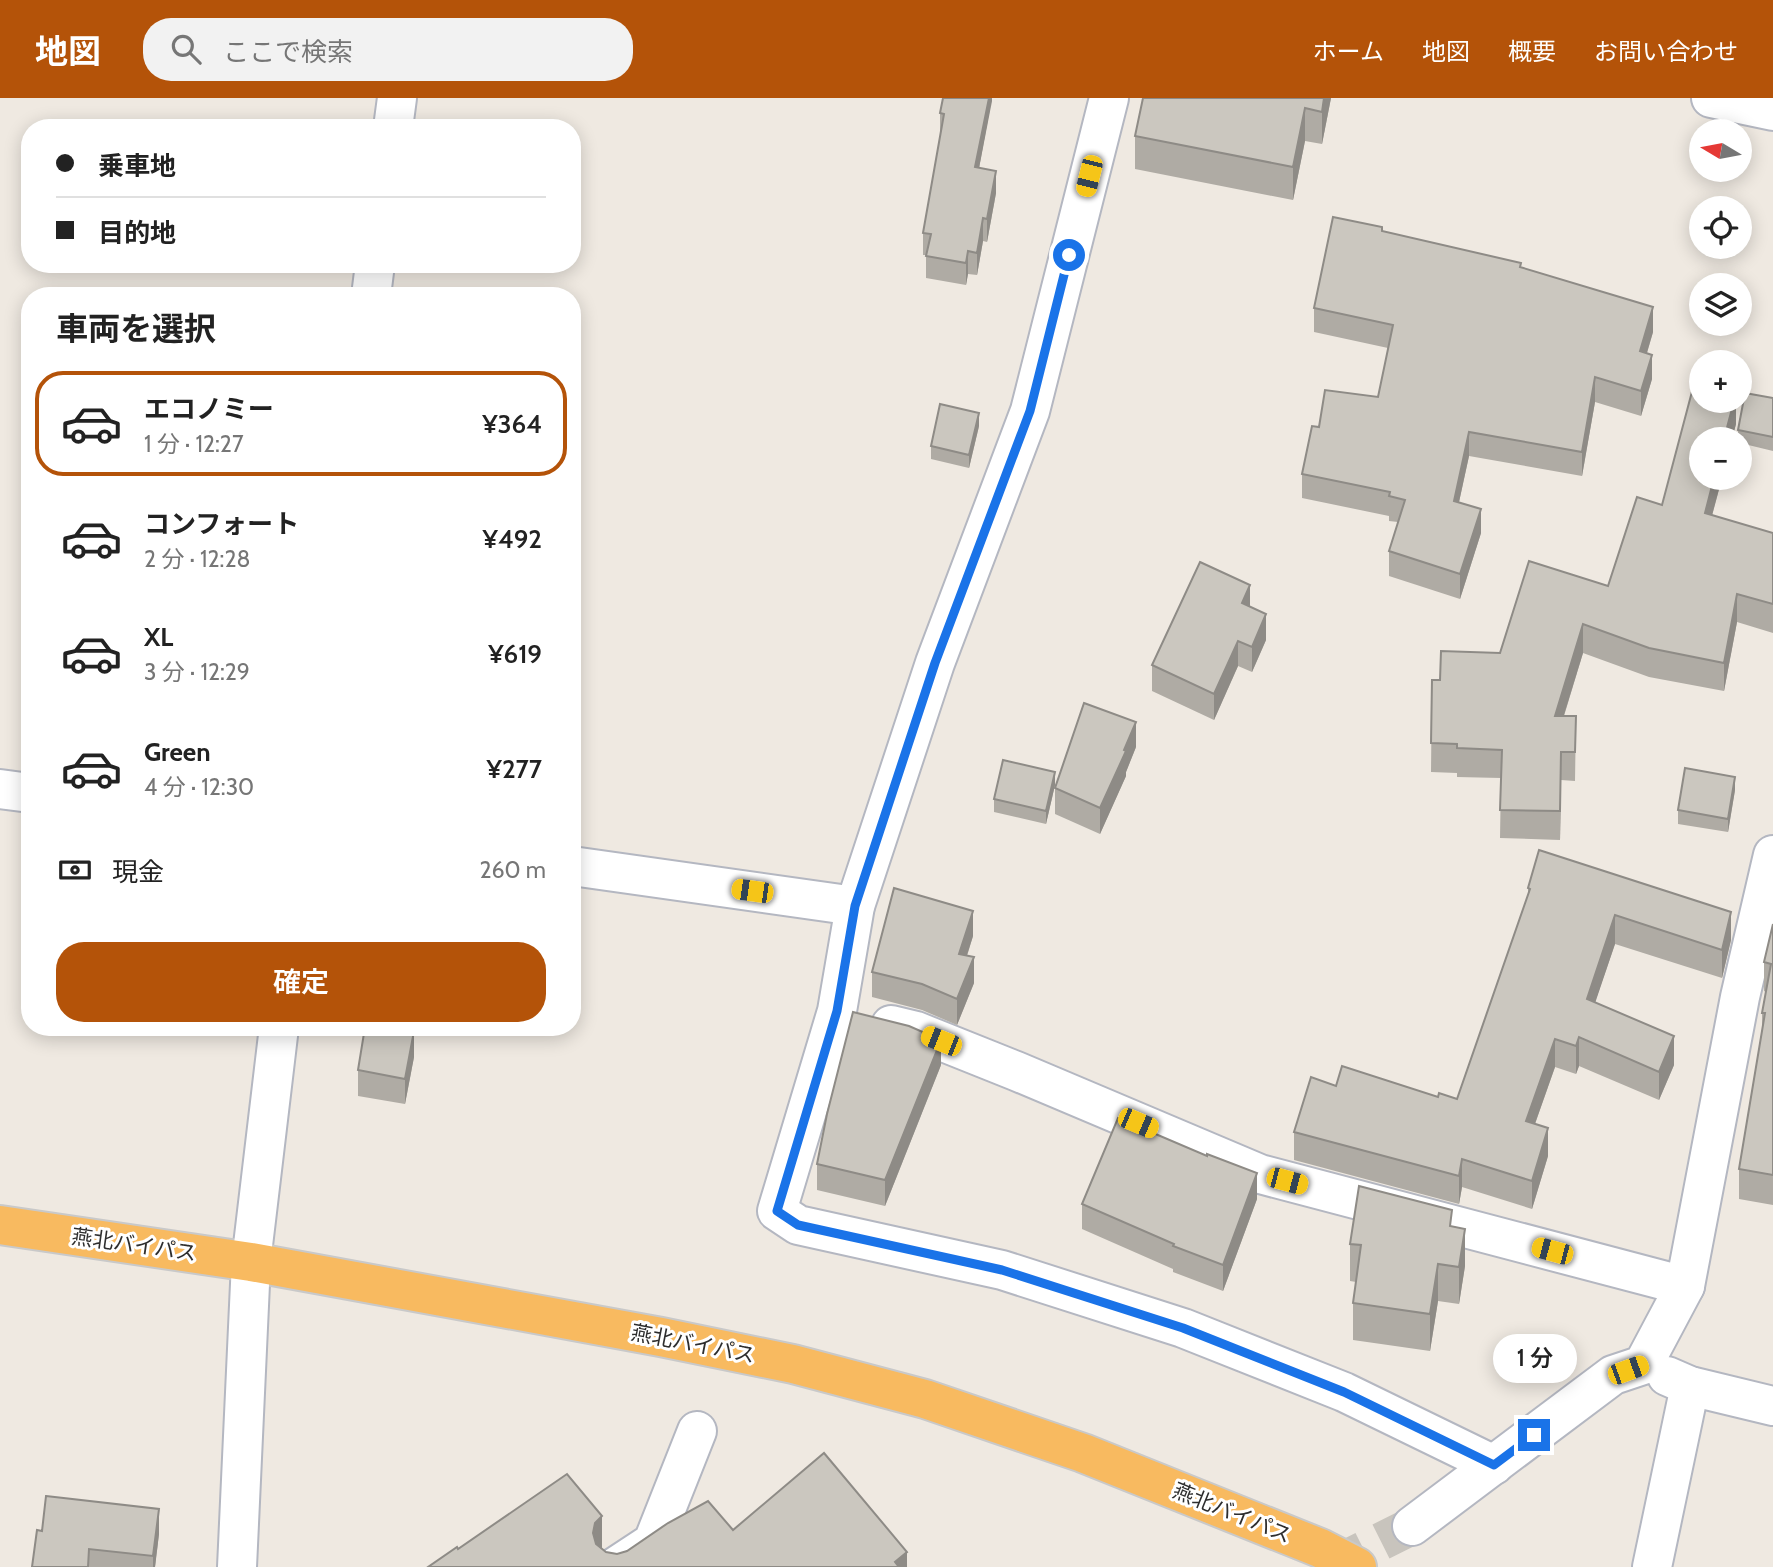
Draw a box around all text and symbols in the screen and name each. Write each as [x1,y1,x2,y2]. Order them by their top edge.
search box [143,18,633,81]
icon: search [167,30,205,68]
text: 地図 [35,31,101,71]
text: ここで検索 [223,36,353,68]
text: ホーム [1313,37,1384,66]
text: 地図 [1422,37,1470,66]
text: 概要 [1508,37,1556,66]
text: お問い合わせ [1594,37,1738,66]
north arrow [1689,119,1752,182]
map controls [1689,119,1752,490]
text: 乗車地 [98,150,176,182]
car [1074,153,1105,199]
button: locate [1689,196,1752,259]
text: 目的地 [98,217,176,249]
route start [1053,239,1085,271]
button: layers [1689,273,1752,336]
text: 車両を選択 [56,309,216,348]
button: + [1689,350,1752,413]
icon: car [60,392,123,455]
text: エコノミー [144,393,274,425]
text: ¥364 [482,408,542,440]
button: − [1689,427,1752,490]
text: 1 分 · 12:27 [144,430,243,458]
icon: car [60,507,123,570]
text: コンフォート [144,508,299,540]
text: ¥492 [483,523,542,555]
text: 2 分 · 12:28 [144,545,250,573]
text: XL [144,621,173,653]
icon: car [60,622,123,685]
text: ¥619 [488,638,542,670]
text: 3 分 · 12:29 [144,658,250,686]
text: Green [144,736,211,768]
icon: car [60,737,123,800]
text: ¥277 [487,753,542,785]
text: 4 分 · 12:30 [144,773,254,801]
icon: cash [56,851,94,889]
text: 現金 [112,856,164,888]
text: 260 m [479,856,546,884]
car [730,878,775,904]
button: 確定 [56,942,546,1022]
car [918,1023,965,1059]
car [1115,1105,1162,1141]
car [1264,1165,1311,1197]
street label: 燕北バイパス [70,1223,198,1266]
car [1529,1235,1576,1267]
street label: 燕北バイパス [629,1319,757,1368]
callout: 1 分 [1492,1334,1576,1382]
text: 1 分 [1517,1344,1553,1372]
car [1605,1353,1652,1387]
route end [1518,1419,1550,1451]
street label: 燕北バイパス [1169,1477,1295,1548]

